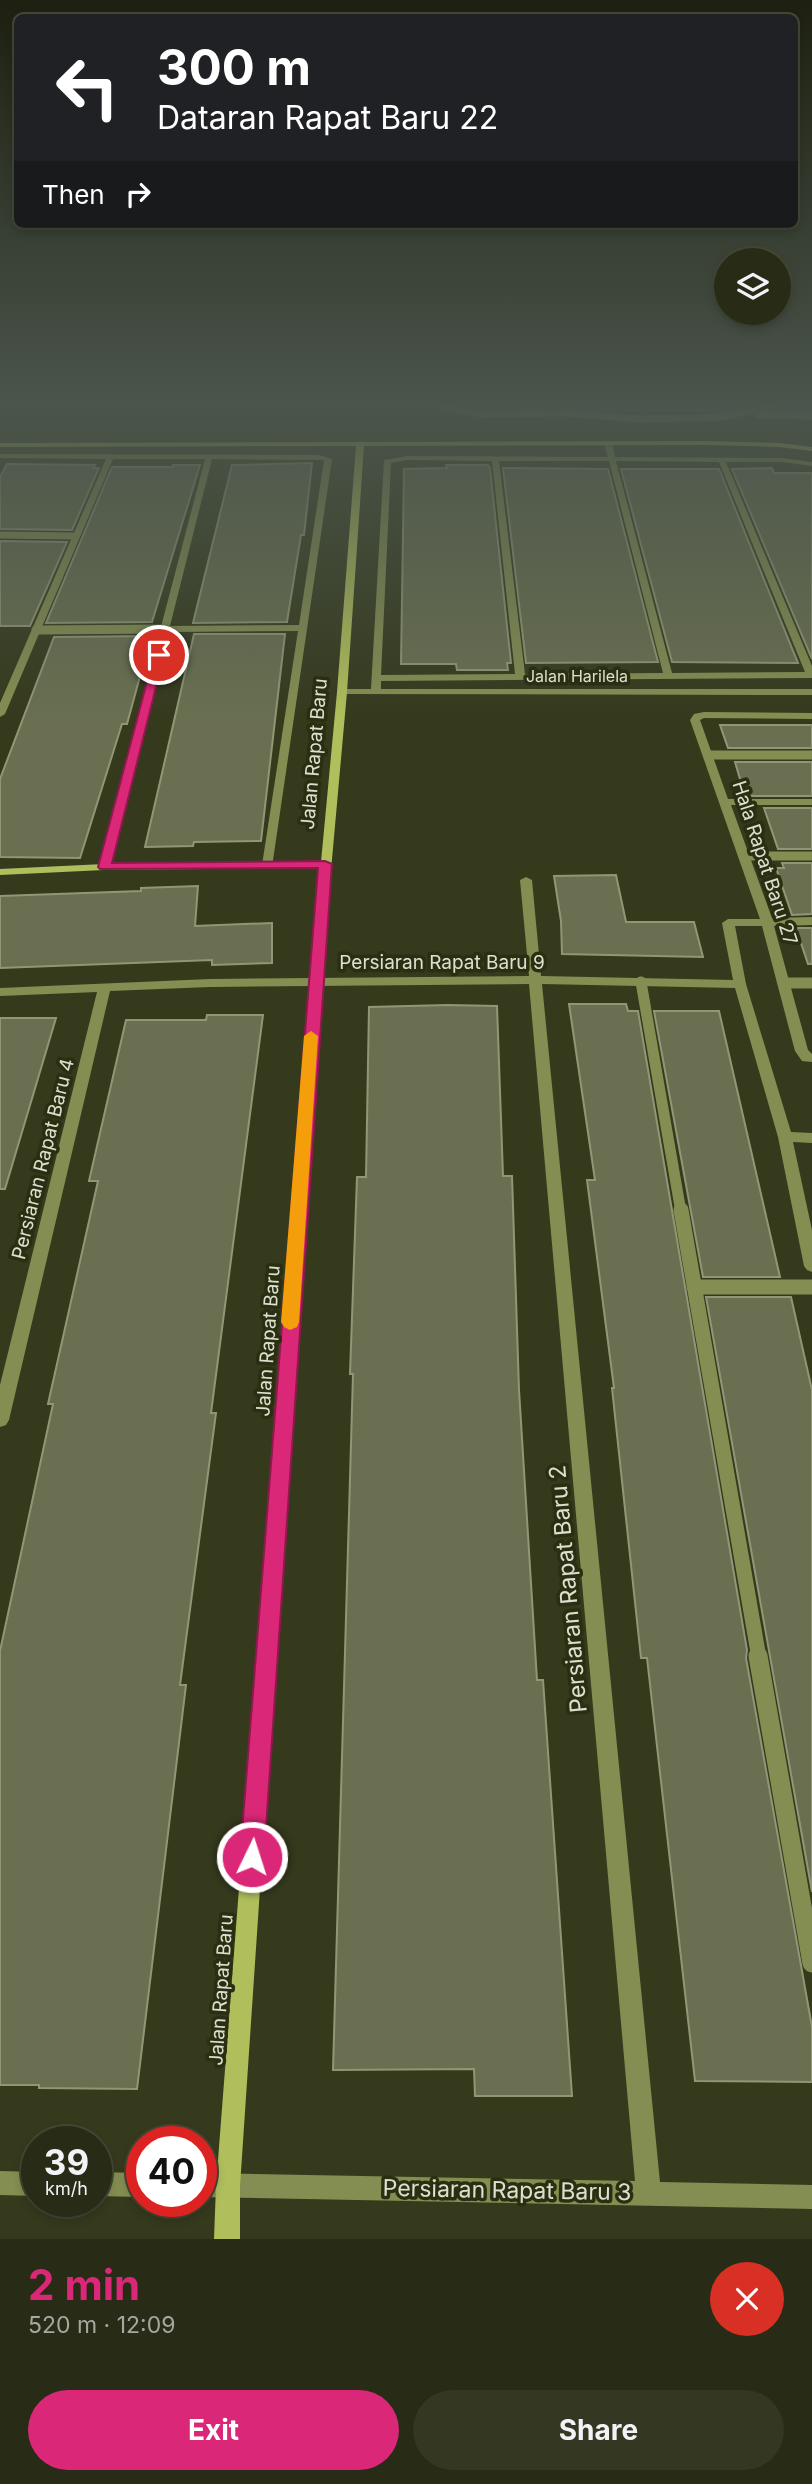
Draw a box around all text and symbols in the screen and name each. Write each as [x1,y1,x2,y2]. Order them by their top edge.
text: 300 m [157,38,311,97]
icon: left [42,42,133,133]
text: Dataran Rapat Baru 22 [157,98,498,137]
icon: right [119,175,157,213]
text: Then [42,179,105,210]
map controls [714,248,791,325]
button: layers [714,248,791,325]
pin [129,625,189,685]
icon: arrive [140,636,178,674]
street label: Jalan Harilela [526,666,628,686]
street label: Jalan Rapat Baru [296,677,332,831]
street label: Hala Rapat Baru 27 [728,778,802,948]
street label: Persiaran Rapat Baru 9 [339,951,545,974]
street label: Persiaran Rapat Baru 4 [7,1056,79,1262]
street label: Jalan Rapat Baru [251,1265,285,1417]
street label: Persiaran Rapat Baru 2 [543,1464,593,1714]
position arrow [215,1820,289,1894]
street label: Jalan Rapat Baru [204,1914,238,2066]
speed limit sign: 40 [126,2126,217,2217]
text: 39 [44,2141,89,2183]
street label: Persiaran Rapat Baru 3 [382,2174,632,2206]
text: km/h [45,2178,88,2199]
text: 2 min [28,2259,140,2310]
button: close [710,2262,784,2336]
text: 520 m · 12:09 [28,2311,175,2339]
button: Exit [28,2390,399,2470]
button: Share [413,2390,784,2470]

